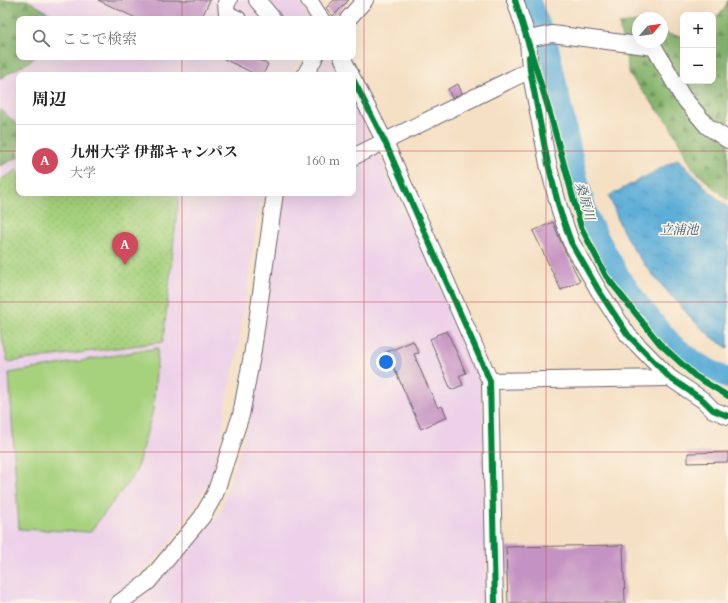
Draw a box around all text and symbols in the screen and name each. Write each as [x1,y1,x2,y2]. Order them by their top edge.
north arrow [632,12,668,48]
map controls [680,12,716,84]
button: + [680,12,716,48]
search box [16,16,356,60]
icon: search [30,27,52,49]
text: ここで検索 [62,29,137,49]
button: − [680,48,716,84]
text: 周辺 [32,88,66,111]
text: 九州大学 伊都キャンパス [70,142,238,162]
text: A [40,152,50,170]
text: 160 m [306,152,340,170]
text: 大学 [70,164,96,182]
water label: 桑原川 [571,180,599,224]
water label: 立浦池 [659,221,700,239]
pin: A [112,232,138,265]
your location [376,352,396,372]

